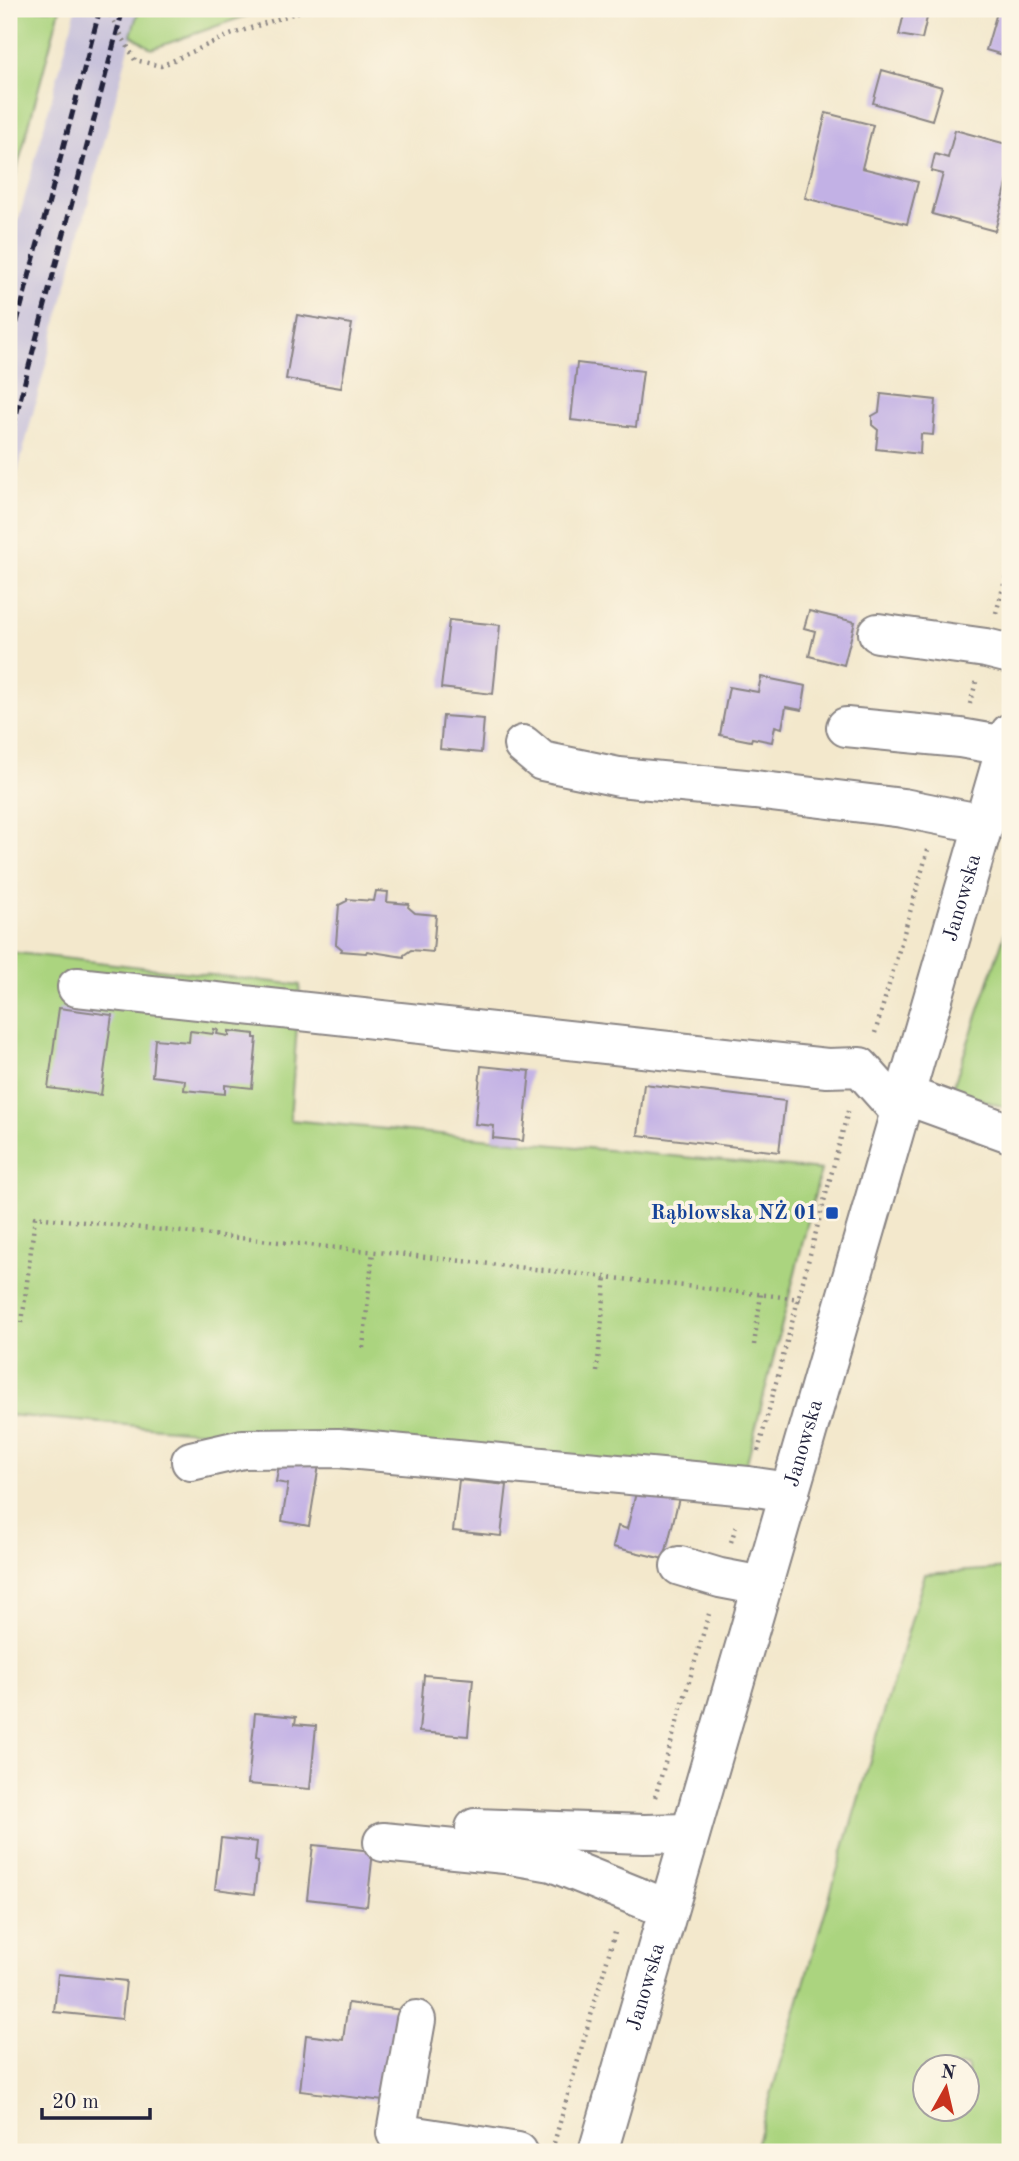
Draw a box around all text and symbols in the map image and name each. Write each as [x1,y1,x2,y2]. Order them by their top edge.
street label: Janowska [940,852,985,944]
place label: Rąblowska NŻ 01 [651,1200,818,1224]
marker: Rąblowska NŻ 01 [824,1205,840,1221]
street label: Janowska [781,1397,826,1489]
street label: Janowska [623,1941,669,2033]
north arrow [911,2052,981,2122]
text: N [940,2063,957,2084]
scale bar [42,2077,150,2121]
text: 20 m [52,2092,99,2113]

